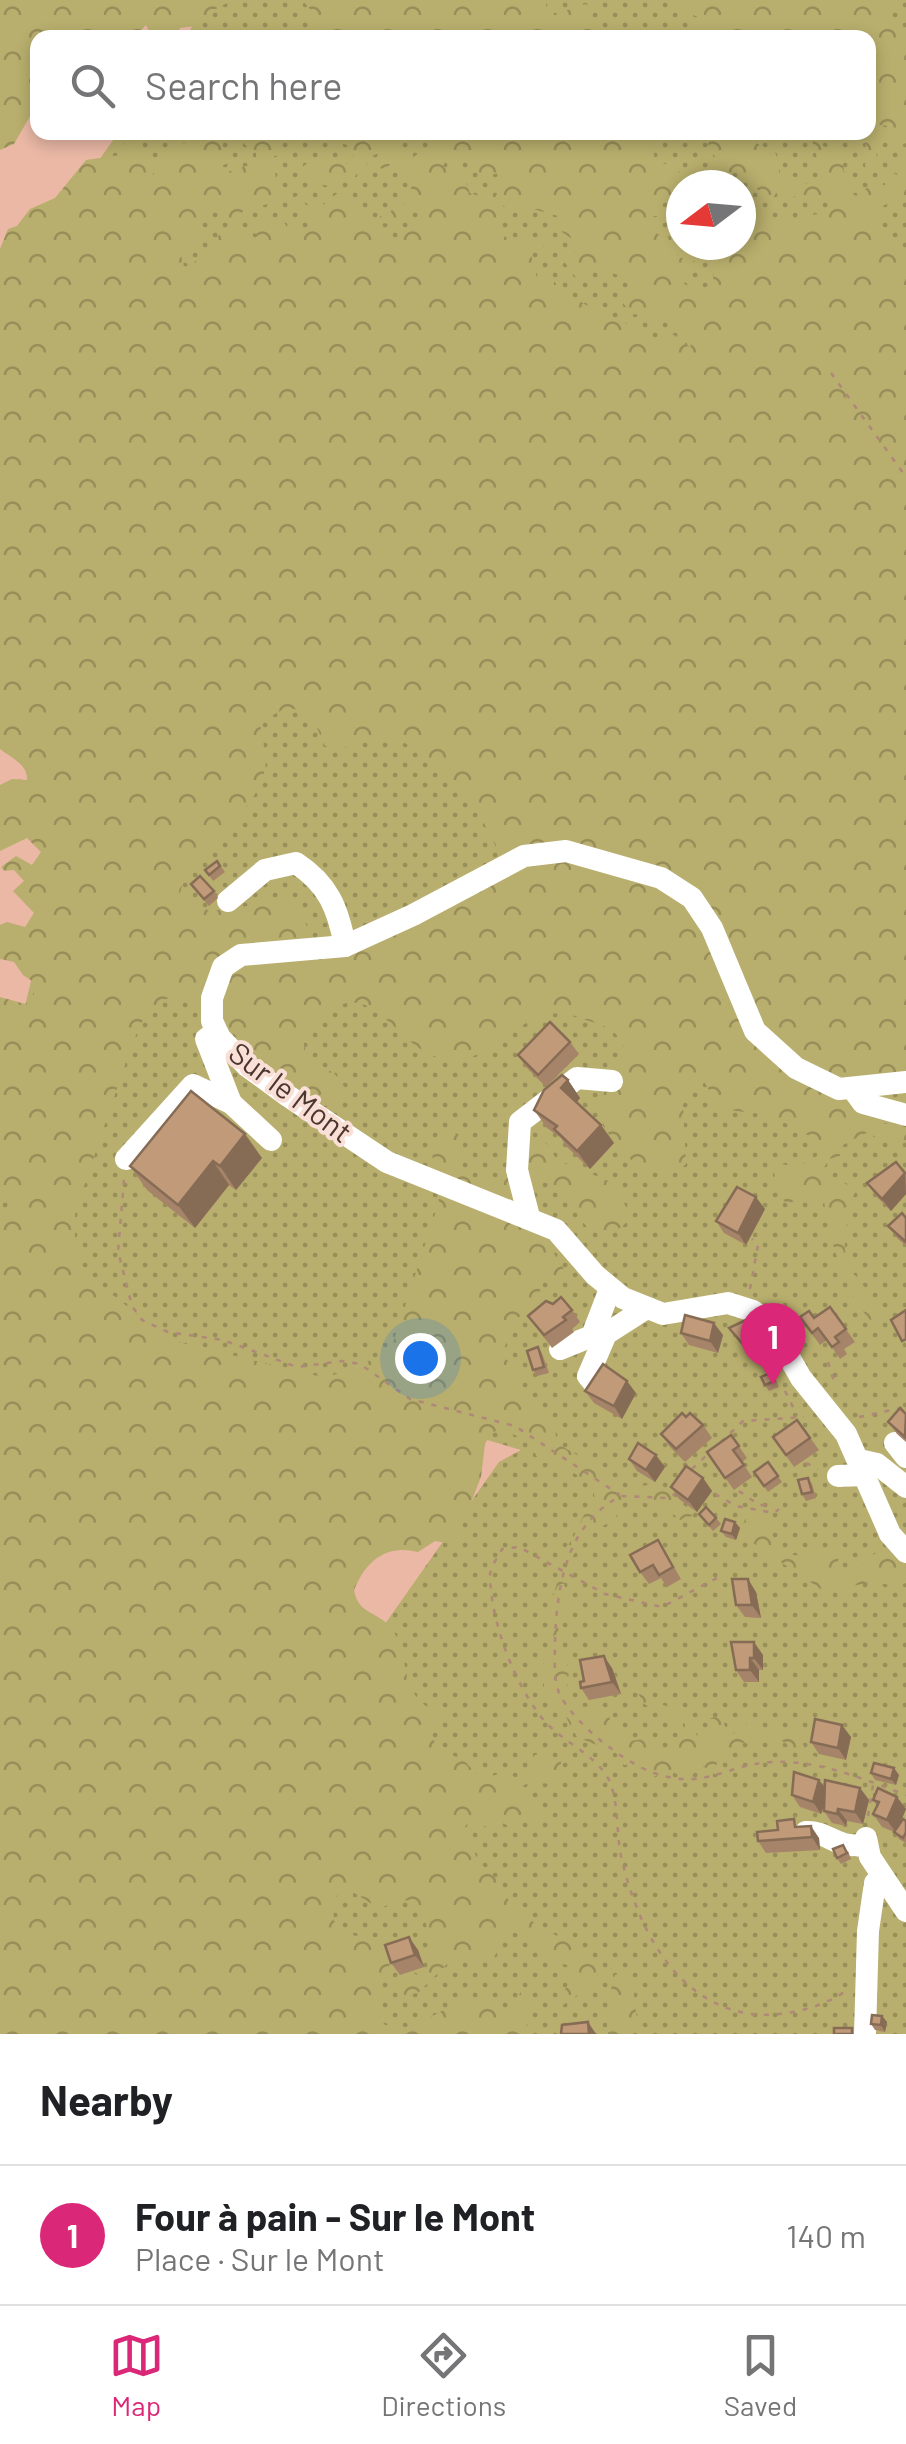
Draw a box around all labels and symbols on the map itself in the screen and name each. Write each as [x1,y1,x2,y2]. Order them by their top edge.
north arrow [666,170,756,260]
street label: Sur le Mont [223,1034,360,1149]
pin: 1 [740,1302,806,1385]
your location [395,1333,446,1384]

